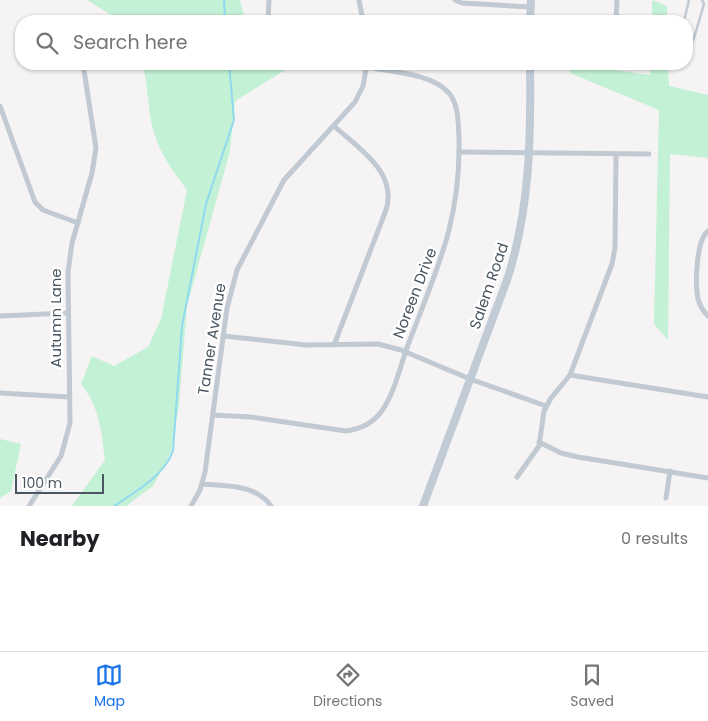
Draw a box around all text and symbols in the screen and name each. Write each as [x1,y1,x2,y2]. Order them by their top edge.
search box [15,15,693,70]
icon: search [33,29,61,57]
text: Search here [73,29,187,56]
street label: Salem Road [464,240,513,332]
street label: Noreen Drive [388,244,441,341]
street label: Autumn Lane [45,268,66,368]
street label: Tanner Avenue [192,282,231,396]
scale bar [15,471,104,494]
text: 100 m [22,473,62,493]
text: Nearby [20,524,100,553]
text: 0 results [621,527,688,550]
tab: Map [94,661,125,712]
tab: Directions [313,661,382,712]
tab: Saved [570,661,614,712]

